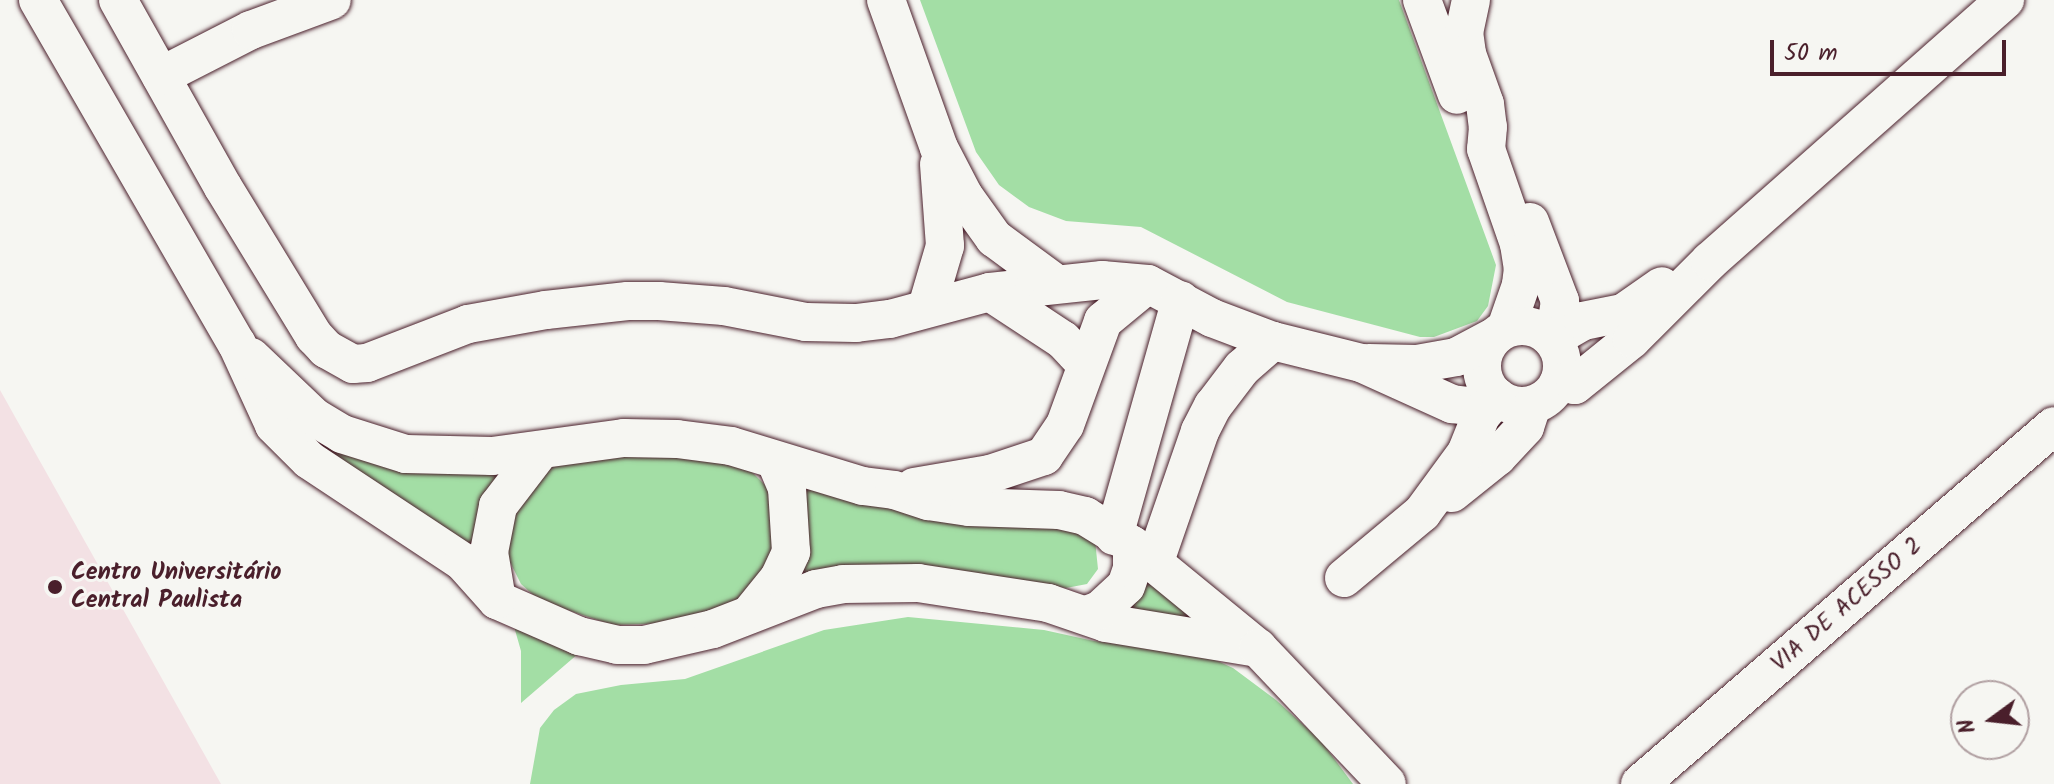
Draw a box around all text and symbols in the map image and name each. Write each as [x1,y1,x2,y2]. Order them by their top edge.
scale bar [1774,24,2010,74]
text: 50 m [1784,34,1838,73]
street label: VIA DE ACESSO 2 [1766,532,1928,678]
place label: Centro Universitário Central Paulista [71,559,281,615]
marker: Centro Universitário Central Paulista [46,578,64,596]
north arrow [1950,680,2030,760]
text: N [1950,715,1987,737]

